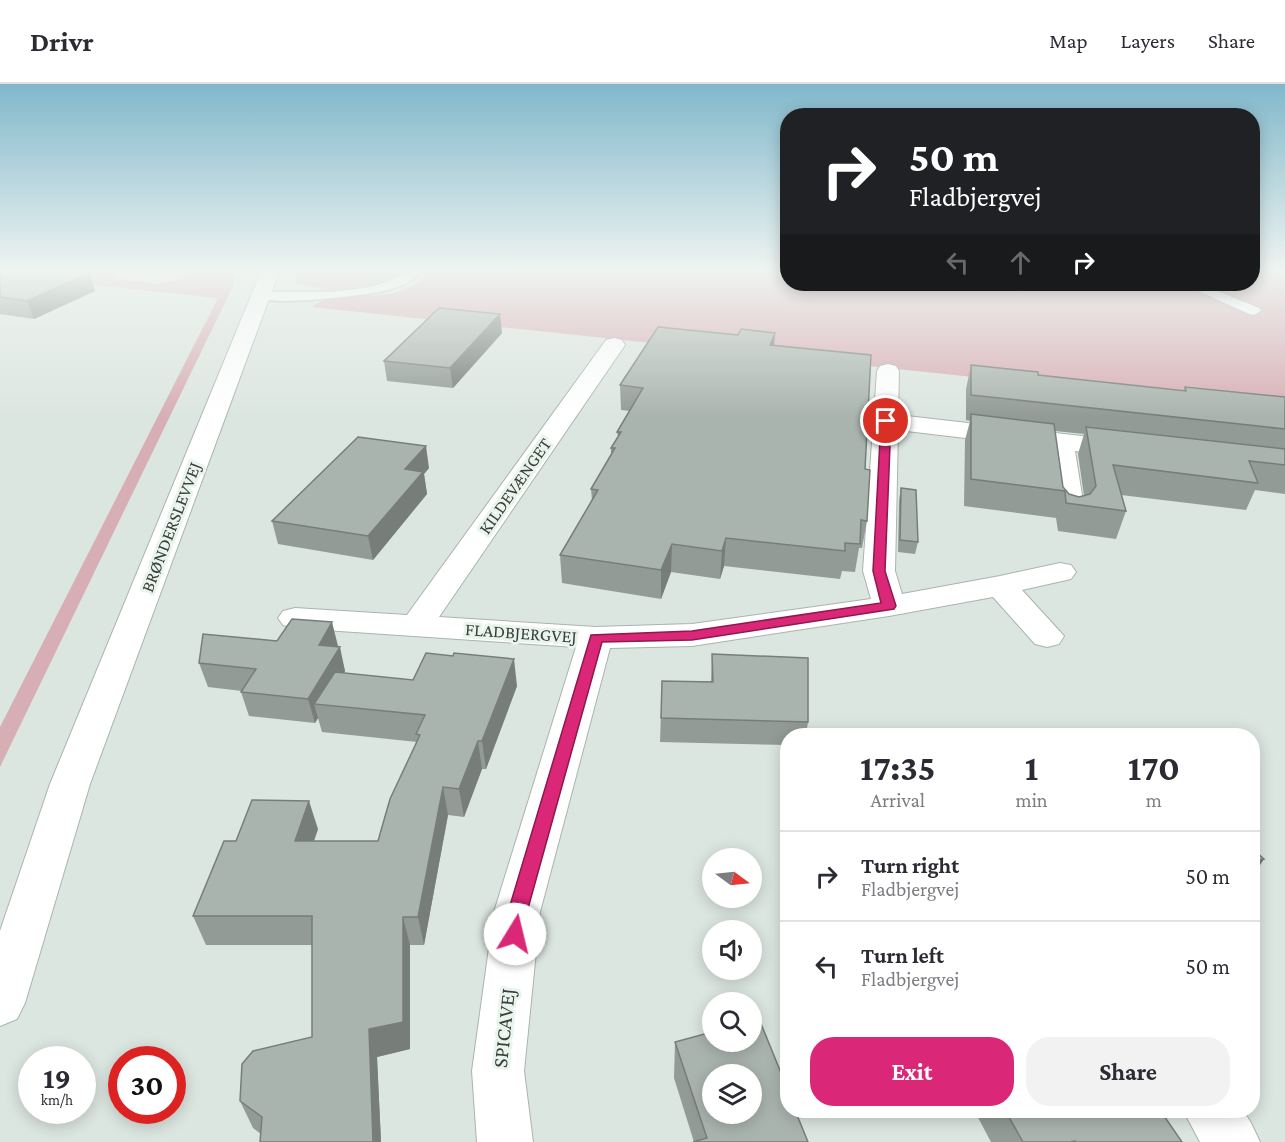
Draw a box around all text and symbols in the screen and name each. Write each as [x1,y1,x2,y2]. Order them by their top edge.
text: Drivr [30,26,94,57]
text: Map [1049,29,1088,53]
text: Layers [1121,29,1175,53]
text: Share [1208,29,1255,53]
icon: right [810,132,888,210]
text: 50 m [909,133,999,180]
text: Fladbjergvej [909,182,1041,212]
icon: left [941,246,974,279]
icon: ahead [1004,246,1037,279]
icon: right [1067,246,1100,279]
pin [860,395,911,446]
icon: arrive [869,404,902,437]
street label: KILDEVÆNGET [475,434,555,538]
street label: BRØNDERSLEVVEJ [137,459,205,595]
street label: FLADBJERGVEJ [465,619,577,647]
text: 17:35 [860,748,936,788]
text: 1 [1025,748,1038,788]
text: 170 [1128,748,1180,788]
text: Arrival [871,789,925,811]
text: min [1016,789,1048,811]
text: m [1146,789,1162,811]
north arrow [702,848,762,908]
map controls [702,848,762,1124]
text: Turn right [861,853,959,878]
icon: right [810,860,843,893]
text: 50 m [1185,864,1230,889]
text: Fladbjergvej [861,878,959,900]
position arrow [483,902,547,966]
button: sound [702,920,762,980]
text: Turn left [861,943,944,968]
icon: left [810,950,843,983]
text: 50 m [1185,954,1230,979]
text: Fladbjergvej [861,968,959,990]
street label: SPICAVEJ [488,987,520,1069]
button: search [702,992,762,1052]
button: Exit [810,1037,1014,1106]
button: Share [1026,1037,1230,1106]
speed limit sign: 30 [108,1046,186,1124]
text: 19 [43,1061,71,1094]
button: layers [702,1064,762,1124]
text: km/h [41,1092,73,1108]

